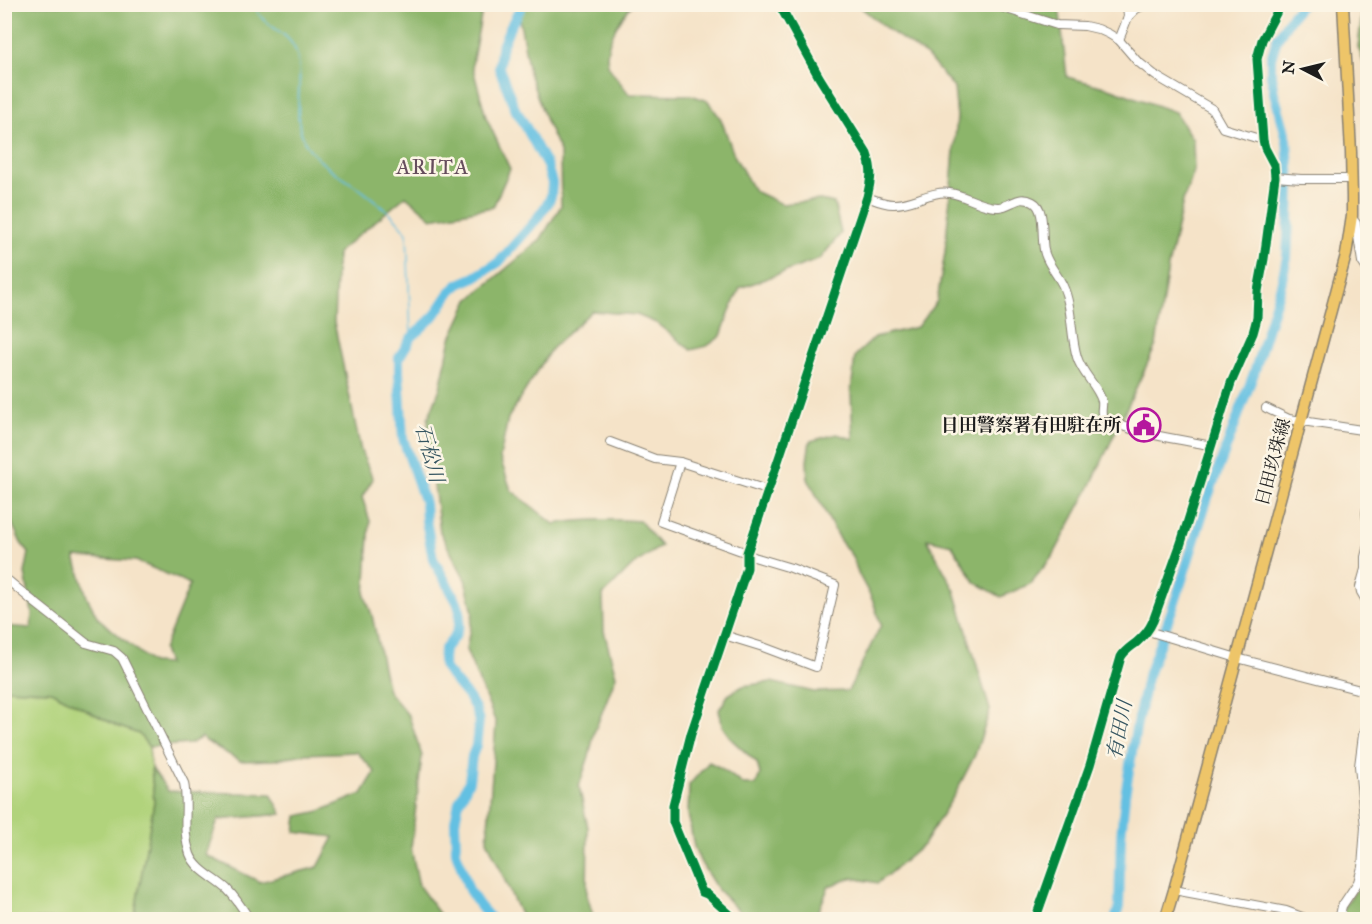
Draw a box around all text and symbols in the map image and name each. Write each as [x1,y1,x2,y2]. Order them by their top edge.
north arrow [1273,39,1333,99]
text: N [1278,59,1299,75]
district label: ARITA [395,154,470,180]
public building icon: 日田警察署有田駐在所 [1126,407,1162,443]
place label: 日田警察署有田駐在所 [941,414,1121,436]
street label: 日田玖珠線 [1251,416,1295,508]
water label: 石松川 [411,421,450,487]
water label: 有田川 [1101,696,1137,762]

